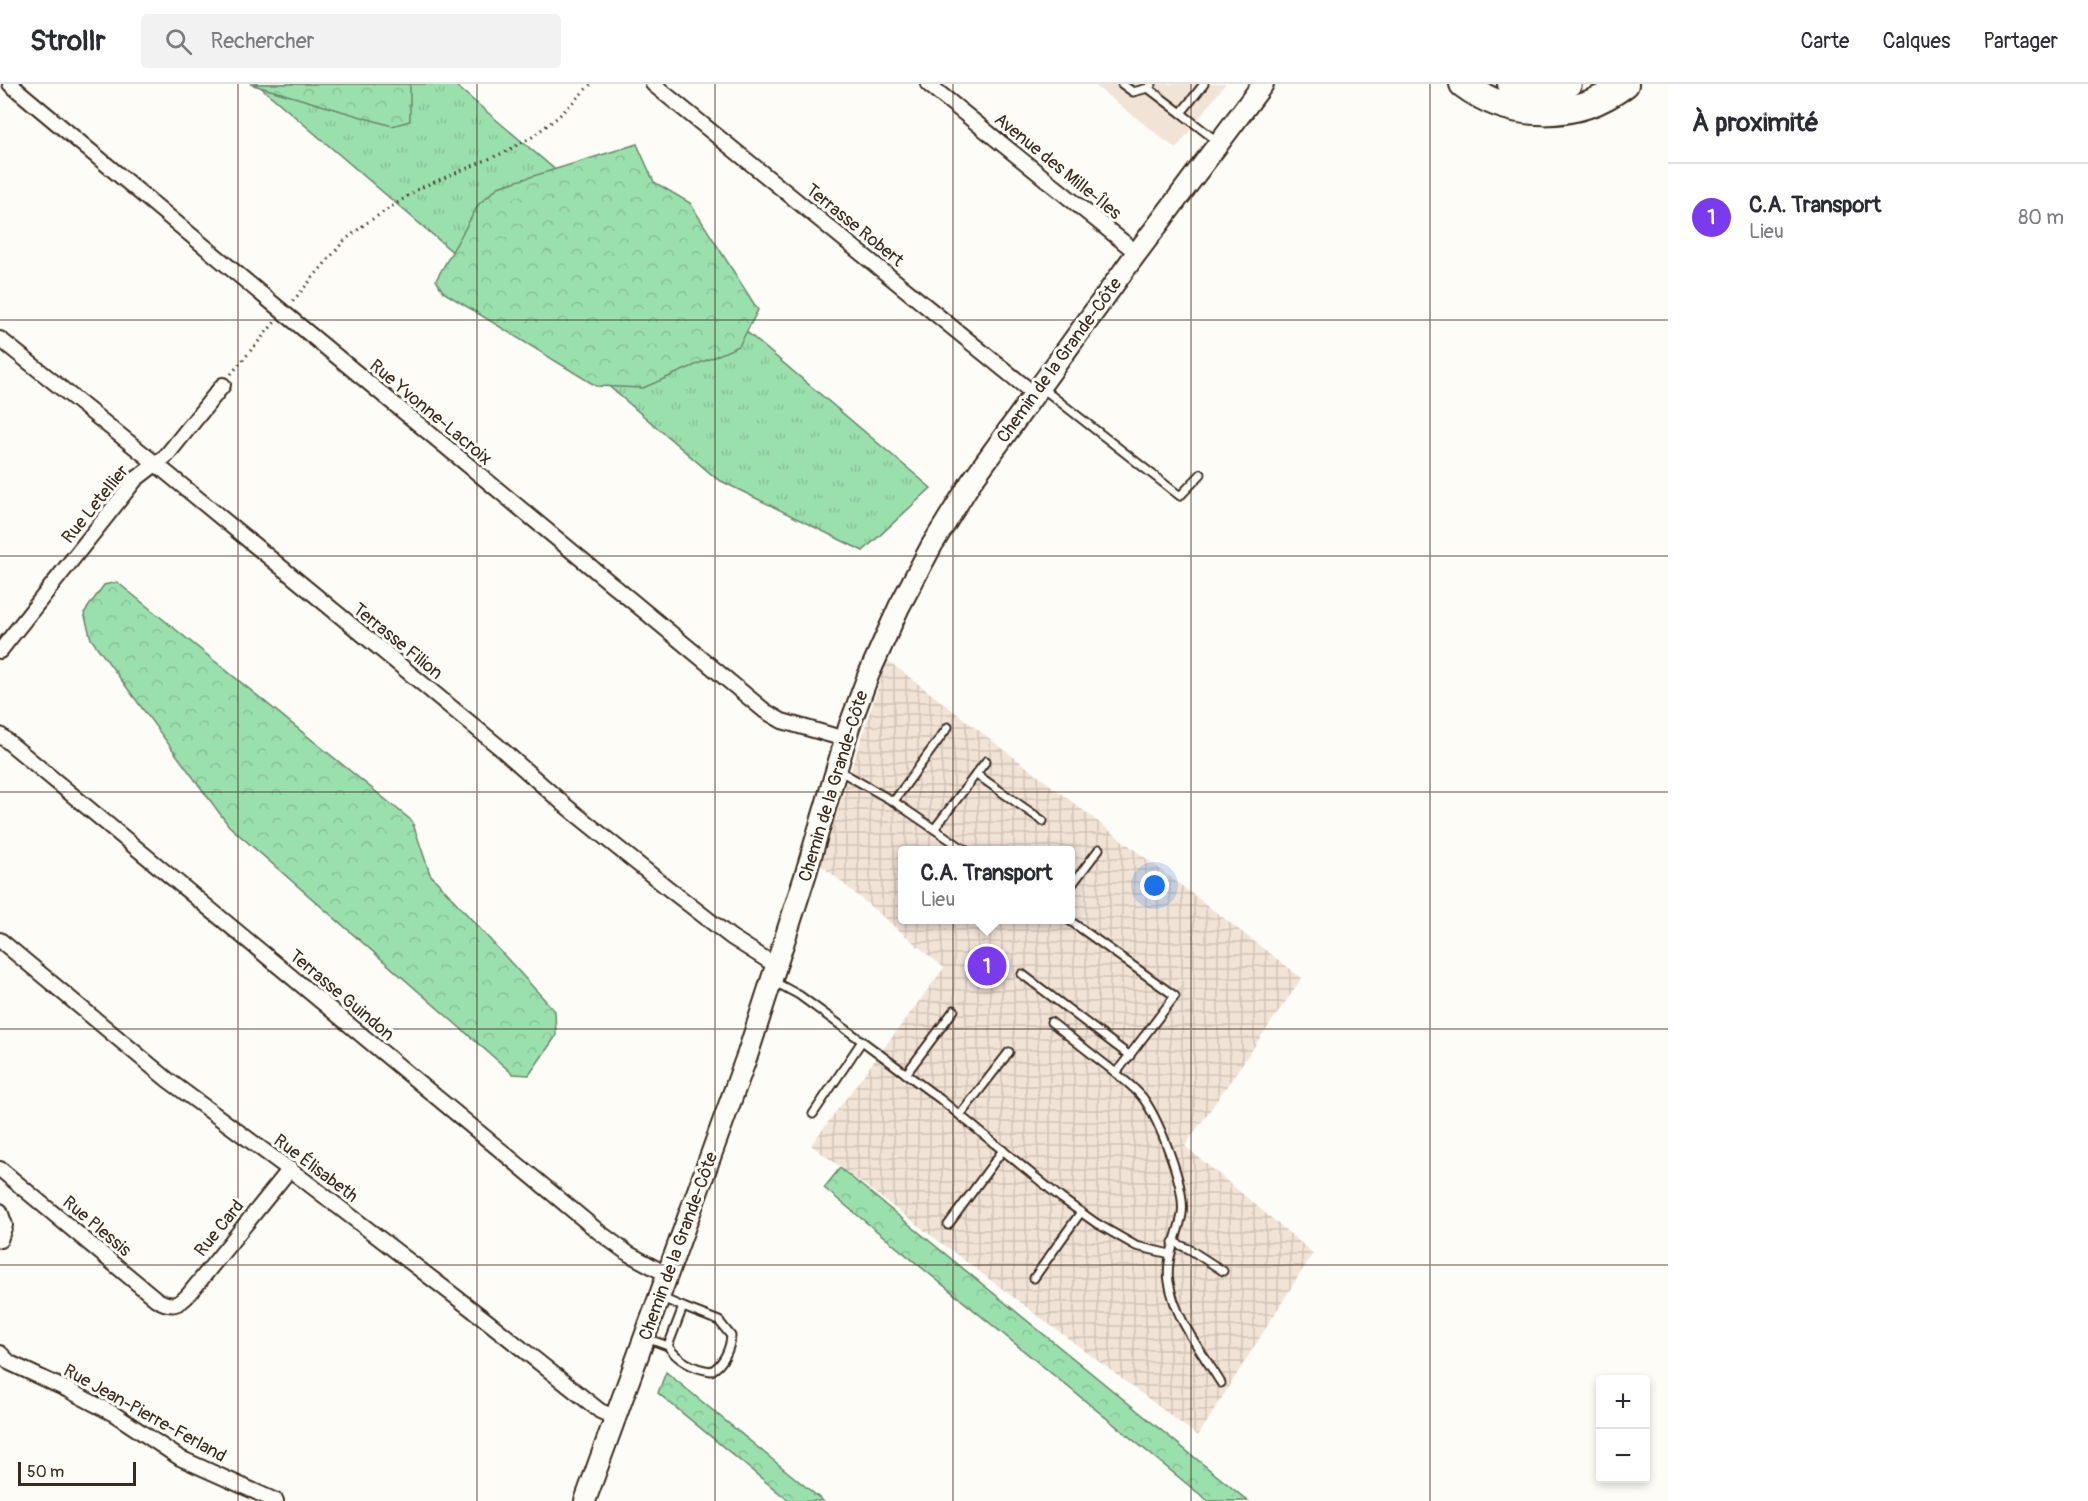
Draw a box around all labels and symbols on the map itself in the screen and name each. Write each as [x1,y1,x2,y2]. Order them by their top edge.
street label: Avenue des Mille-Îles [989,108,1126,225]
street label: Terrasse Robert [801,179,909,272]
street label: Chemin de la Grande-Côte [992,273,1127,447]
street label: Rue Yvonne-Lacroix [365,354,497,470]
street label: Rue Letellier [57,460,134,548]
street label: Terrasse Filion [348,598,447,685]
street label: Chemin de la Grande-Côte [793,688,874,885]
your location [1140,871,1169,900]
pin: 1 [968,944,1006,988]
street label: Terrasse Guindon [284,945,399,1046]
street label: Rue Élisabeth [269,1129,362,1208]
street label: Chemin de la Grande-Côte [634,1149,723,1343]
street label: Rue Plessis [58,1191,136,1262]
street label: Rue Card [189,1195,249,1261]
street label: Rue Jean-Pierre-Ferland [59,1359,230,1468]
scale bar [18,1459,136,1486]

